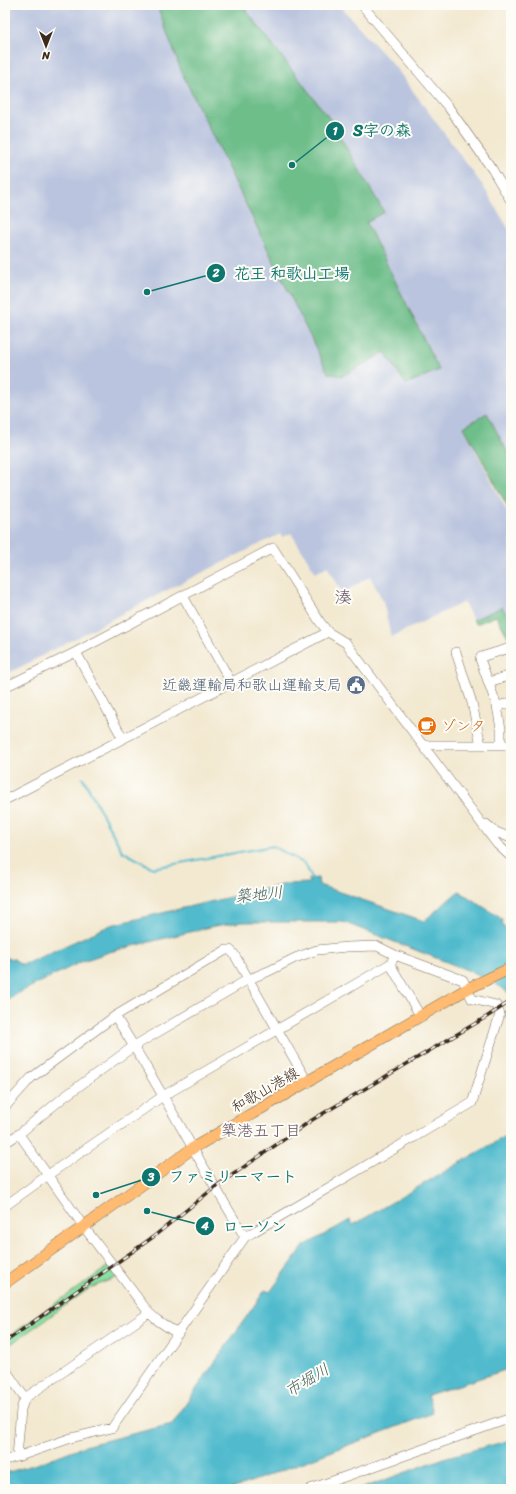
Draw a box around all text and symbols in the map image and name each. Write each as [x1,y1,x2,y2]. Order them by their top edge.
north arrow [26,26,66,66]
text: N [42,46,51,65]
text: S字の森 [352,116,411,145]
callout: S字の森 [325,117,419,145]
text: 1 [332,120,338,142]
callout: 花王 和歌山工場 [206,259,359,287]
text: 花王 和歌山工場 [234,259,350,288]
text: 2 [212,262,220,284]
district label: 湊 [335,582,352,612]
place label: 近畿運輸局和歌山運輸支局 [162,672,342,698]
public building icon: 近畿運輸局和歌山運輸支局 [345,674,367,696]
place label: ゾンタ [441,713,485,739]
cafe icon: ゾンタ [416,715,438,737]
water label: 築地川 [234,877,284,911]
street label: 和歌山港線 [226,1060,304,1120]
district label: 築港五丁目 [221,1116,301,1145]
text: ファミリーマート [169,1162,297,1191]
callout: ファミリーマート [141,1163,305,1191]
text: 3 [147,1166,155,1188]
callout: ローソン [195,1212,295,1240]
text: ローソン [223,1212,287,1241]
text: 4 [200,1215,209,1237]
water label: 市堀川 [279,1355,335,1405]

